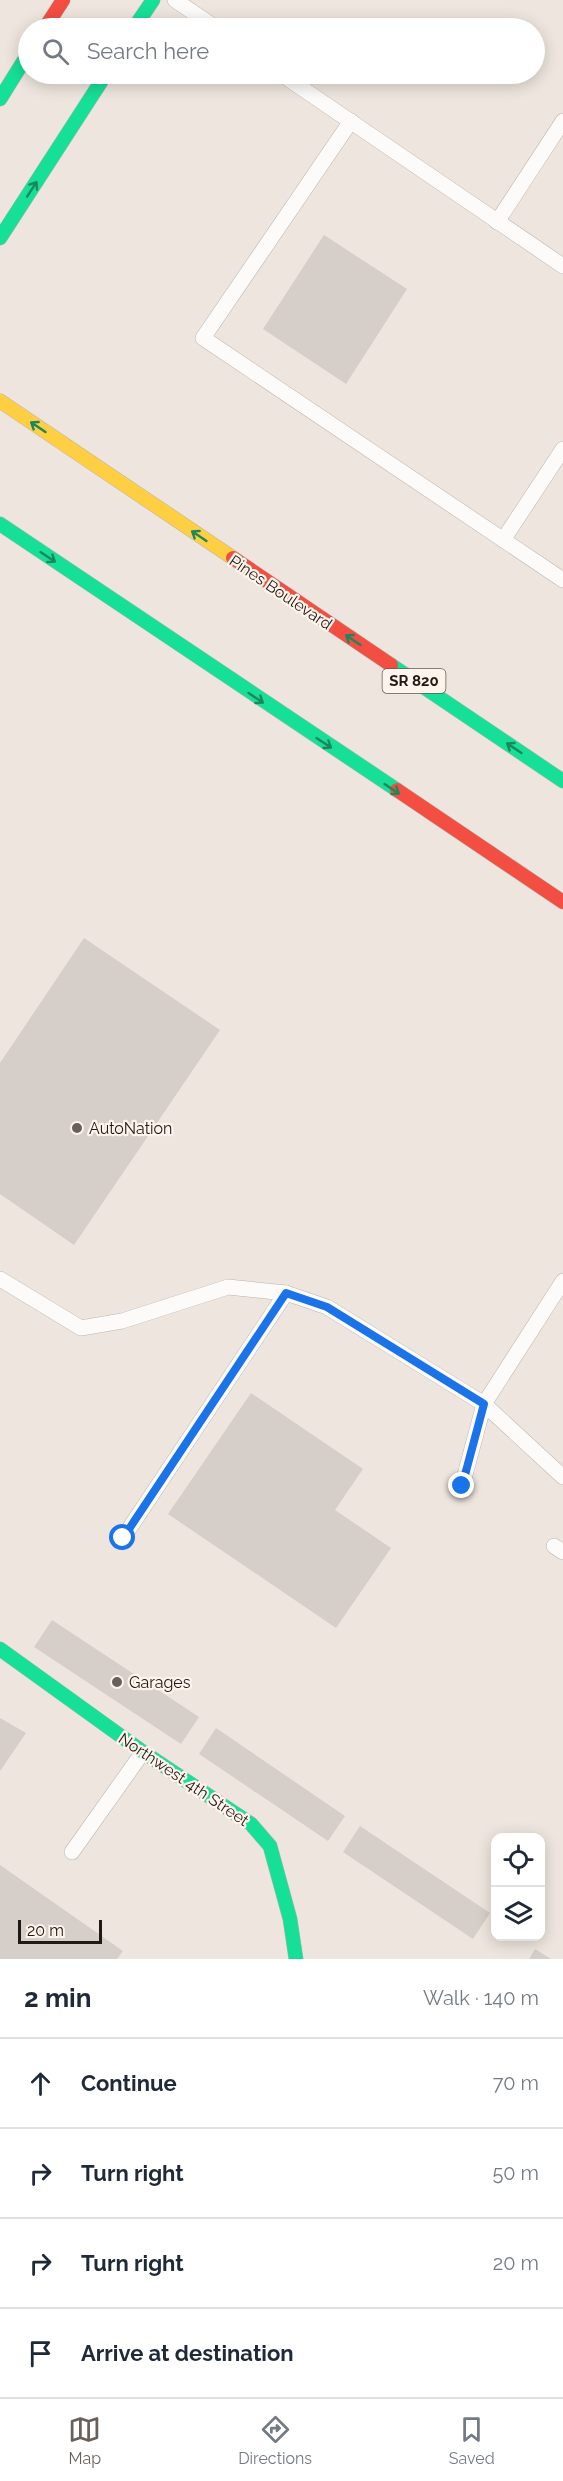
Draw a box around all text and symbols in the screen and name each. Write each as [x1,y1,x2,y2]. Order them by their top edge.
search box [18,18,545,84]
icon: search [39,35,72,68]
text: Search here [87,38,209,64]
one-way arrow [26,181,38,198]
one-way arrow [30,421,46,433]
one-way arrow [191,530,208,542]
one-way arrow [40,551,56,563]
street label: Pines Boulevard [226,551,336,634]
one-way arrow [345,634,361,646]
road number: SR 820 [382,669,446,693]
one-way arrow [247,692,264,704]
one-way arrow [315,737,332,749]
one-way arrow [506,742,523,755]
one-way arrow [384,782,401,795]
place label: AutoNation [89,1119,172,1138]
marker: AutoNation [70,1121,84,1135]
route end [448,1472,474,1498]
route start [109,1524,135,1550]
place label: Garages [129,1673,191,1692]
marker: Garages [110,1675,124,1689]
street label: Northwest 4th Street [115,1729,253,1830]
map controls [491,1833,545,1941]
button: locate [491,1833,545,1887]
button: layers [491,1887,545,1941]
scale bar [18,1917,102,1944]
text: 20 m [27,1921,64,1940]
text: 2 min [24,1983,91,2013]
text: Walk · 140 m [423,1986,539,2010]
icon: ahead [24,2067,57,2100]
text: Continue [81,2070,177,2096]
text: 70 m [493,2071,539,2095]
icon: right [24,2157,57,2190]
text: Turn right [81,2160,184,2186]
text: 50 m [492,2161,539,2185]
icon: right [24,2247,57,2280]
text: Turn right [81,2250,184,2276]
text: 20 m [493,2251,539,2275]
icon: arrive [24,2337,57,2370]
text: Arrive at destination [81,2340,294,2366]
tab: Map [68,2413,101,2468]
tab: Directions [238,2413,312,2468]
tab: Saved [449,2413,495,2468]

